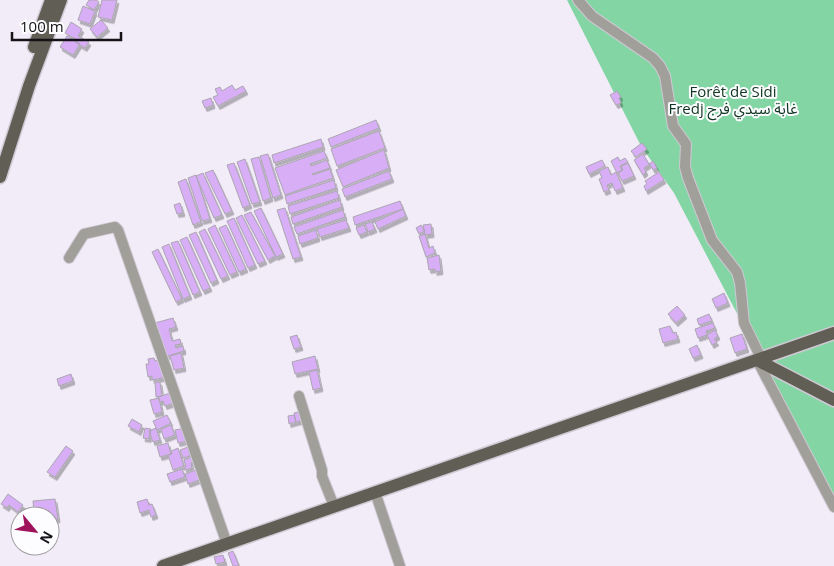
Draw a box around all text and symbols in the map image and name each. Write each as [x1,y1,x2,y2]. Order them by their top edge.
scale bar [12,10,121,42]
text: 100 m [20,16,64,36]
park label: Forêt de Sidi Fredj غابة سيدي فرج [668,81,798,121]
north arrow [10,506,60,556]
text: N [36,528,58,547]

